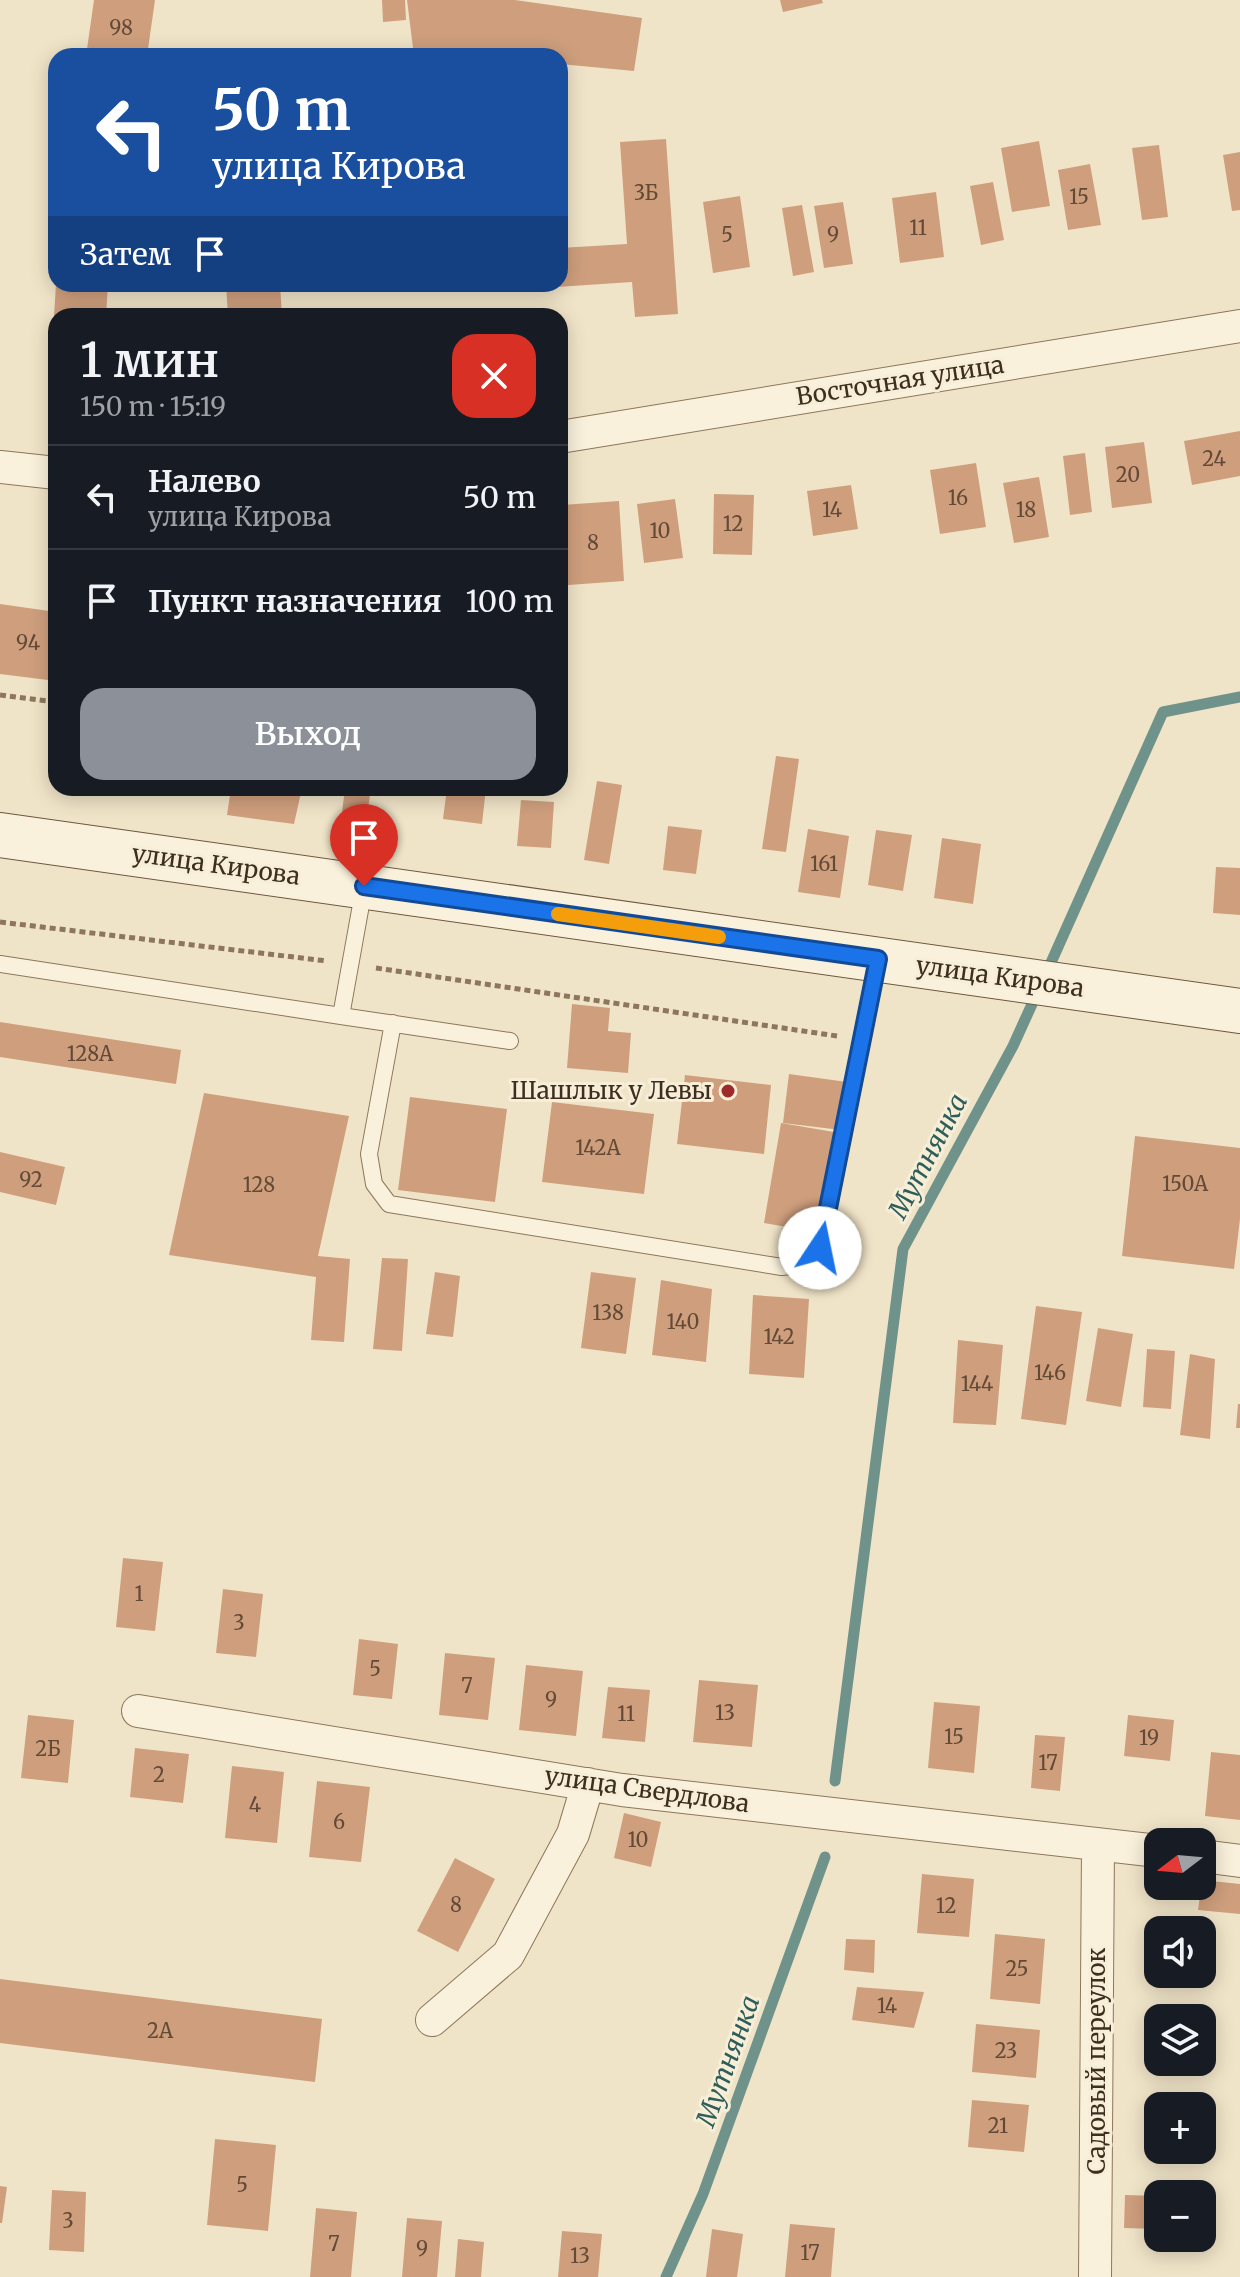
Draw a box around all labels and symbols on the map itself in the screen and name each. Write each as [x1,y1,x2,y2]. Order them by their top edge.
house number: 98 [109,15,133,40]
house number: 3Б [634,180,658,205]
house number: 15 [1069,184,1089,209]
house number: 11 [909,215,927,240]
house number: 5 [721,222,733,247]
house number: 9 [827,222,839,247]
street label: Восточная улица [794,349,1006,412]
house number: 24 [1202,446,1226,471]
house number: 20 [1116,462,1140,487]
house number: 16 [948,485,968,510]
house number: 14 [822,497,842,522]
house number: 18 [1016,497,1036,522]
house number: 12 [723,511,743,536]
house number: 10 [649,518,671,543]
house number: 8 [587,530,599,555]
house number: 94 [16,630,40,655]
pin [330,804,398,886]
street label: улица Кирова [130,837,302,892]
house number: 161 [810,851,838,876]
street label: улица Кирова [914,949,1086,1004]
house number: 128А [67,1041,114,1066]
place label: Шашлык у Левы [510,1075,712,1106]
marker: Шашлык у Левы [719,1082,737,1100]
water label: Мутнянка [880,1088,974,1225]
house number: 142А [575,1135,622,1160]
house number: 92 [19,1167,43,1192]
house number: 150А [1162,1171,1209,1196]
house number: 128 [243,1172,275,1197]
position arrow [778,1206,862,1290]
house number: 138 [592,1300,624,1325]
house number: 140 [667,1309,699,1334]
house number: 142 [763,1324,795,1349]
house number: 146 [1034,1360,1066,1385]
house number: 144 [961,1371,993,1396]
house number: 1 [134,1581,144,1606]
house number: 3 [233,1610,245,1635]
house number: 5 [369,1656,381,1681]
house number: 7 [461,1673,473,1698]
house number: 9 [545,1687,557,1712]
house number: 13 [715,1700,735,1725]
house number: 11 [617,1701,635,1726]
house number: 15 [944,1724,964,1749]
house number: 19 [1139,1725,1159,1750]
house number: 2Б [35,1736,61,1761]
house number: 17 [1038,1750,1058,1775]
street label: улица Свердлова [543,1760,752,1819]
house number: 2 [153,1762,165,1787]
house number: 4 [249,1792,261,1817]
house number: 6 [333,1809,345,1834]
house number: 10 [627,1827,649,1852]
north arrow [1144,1828,1216,1900]
house number: 8 [450,1892,462,1917]
house number: 12 [936,1893,956,1918]
street label: Садовый переулок [1081,1948,1112,2174]
house number: 25 [1006,1956,1028,1981]
water label: Мутнянка [688,1991,766,2132]
house number: 14 [877,1993,897,2018]
house number: 2А [147,2018,174,2043]
house number: 23 [995,2038,1017,2063]
house number: 21 [988,2113,1008,2138]
house number: 5 [236,2172,248,2197]
house number: 3 [62,2208,74,2233]
house number: 7 [328,2231,340,2256]
house number: 9 [416,2236,428,2261]
house number: 17 [800,2240,820,2265]
house number: 13 [570,2243,590,2268]

